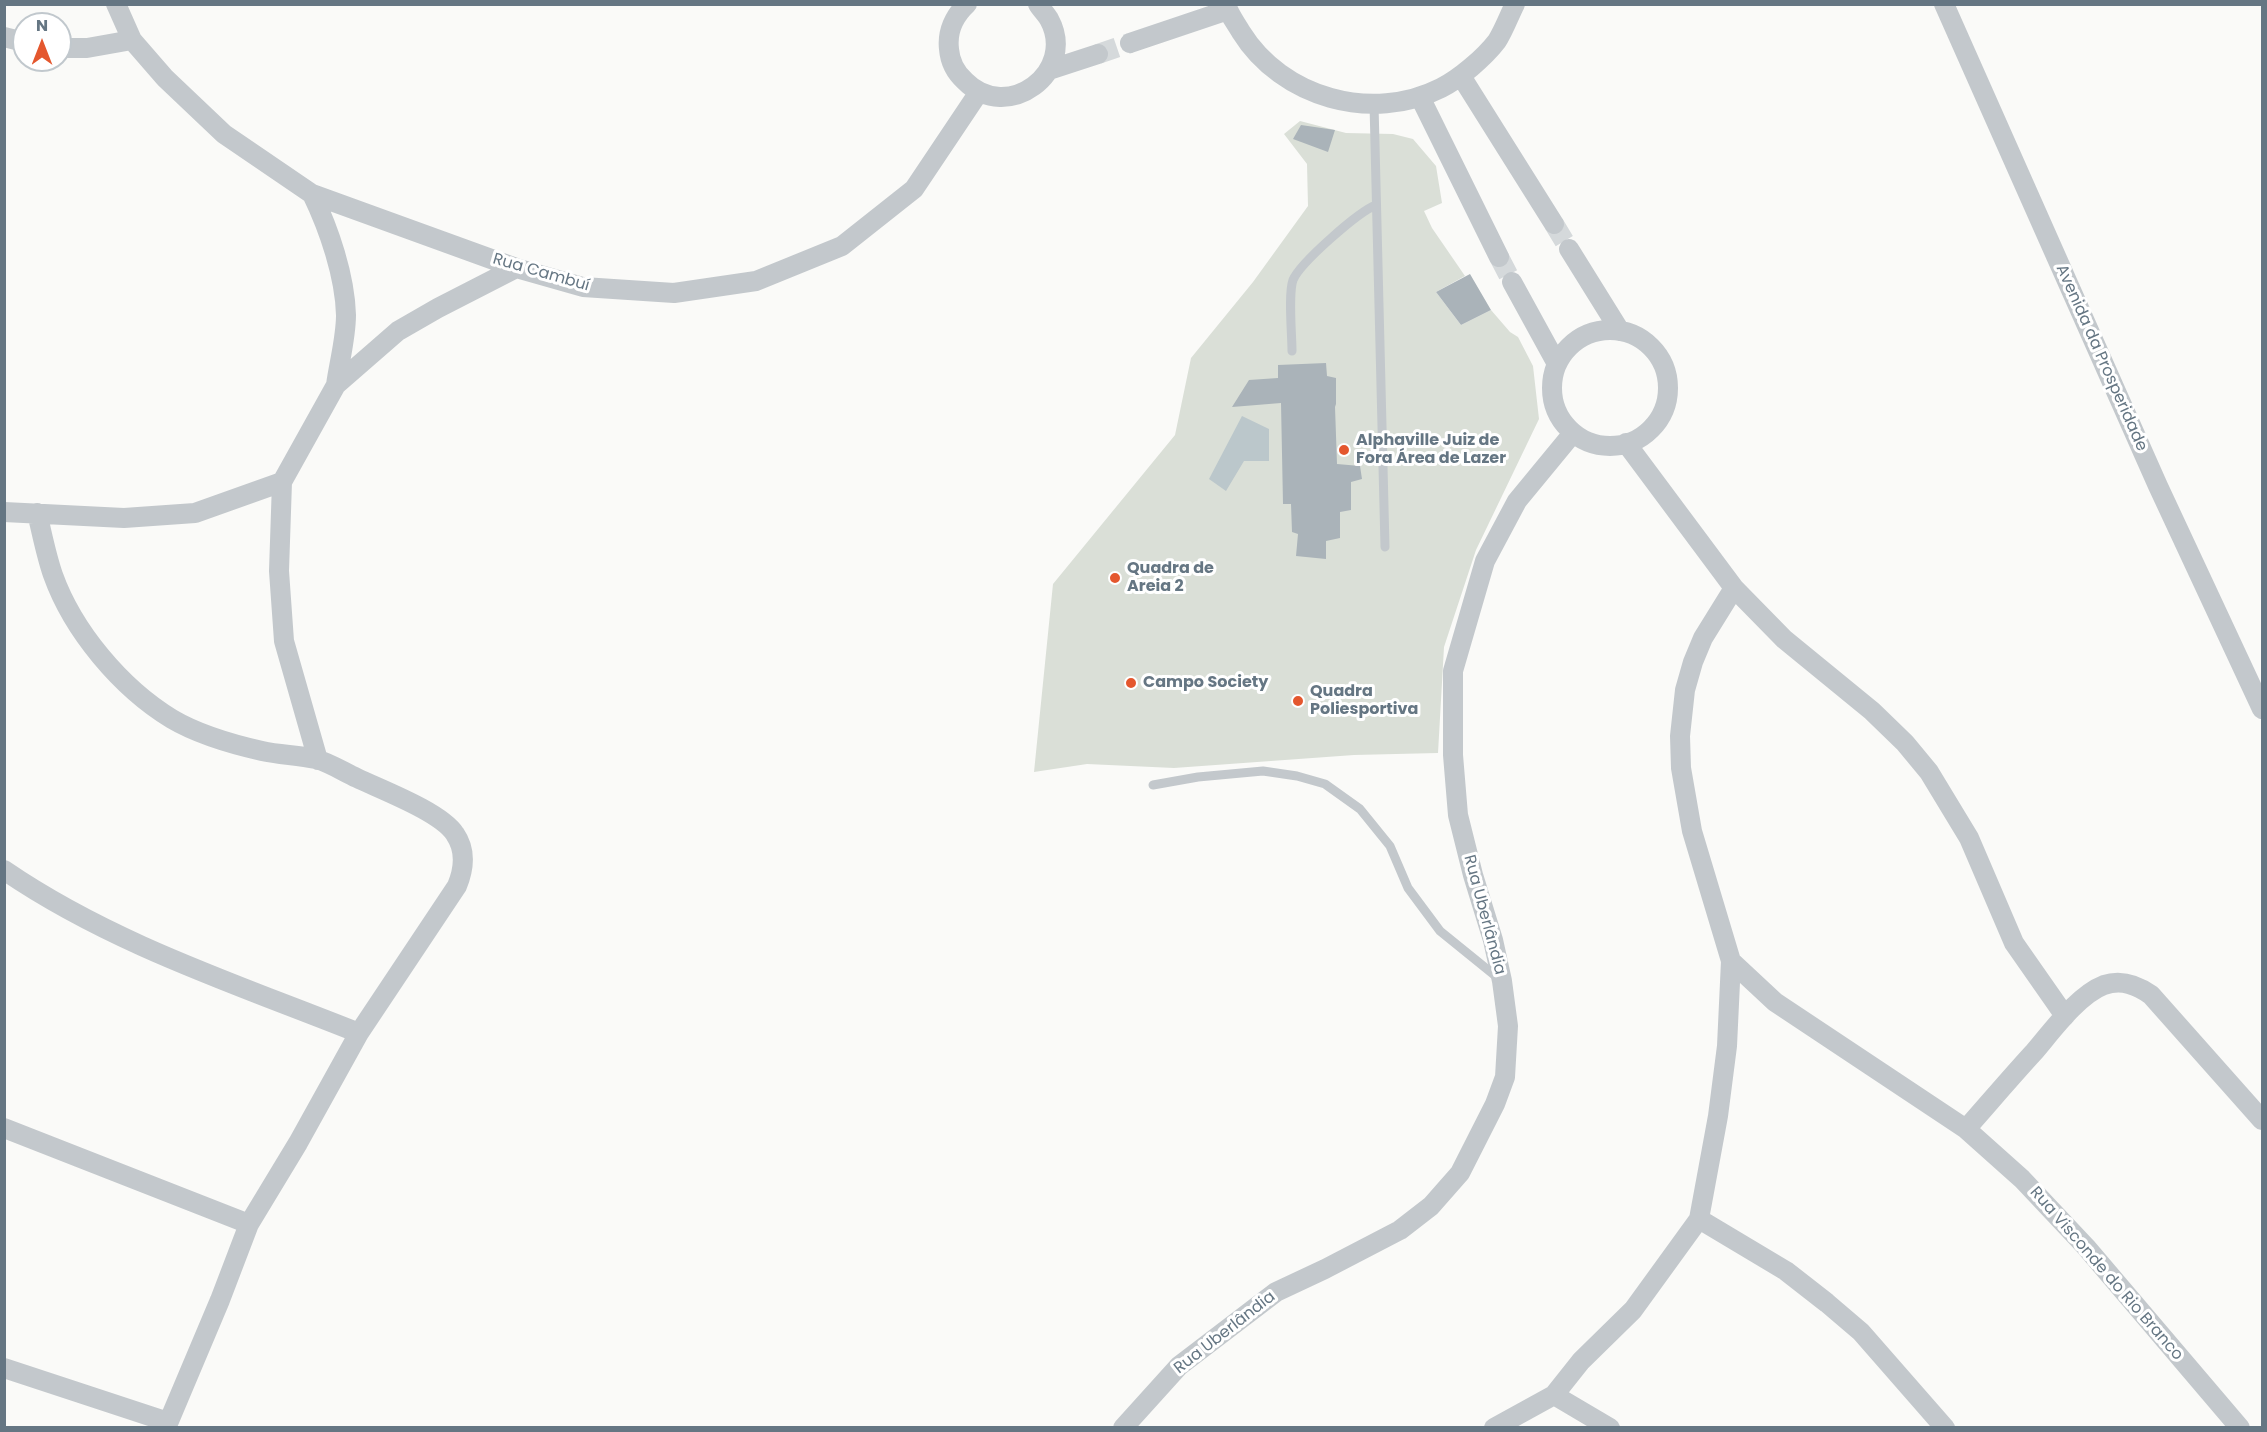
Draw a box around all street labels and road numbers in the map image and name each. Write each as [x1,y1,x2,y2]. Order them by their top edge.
street label: Rua Cambuí [490,250,592,296]
street label: Avenida da Prosperidade [2051,262,2151,454]
street label: Rua Uberlândia [1459,853,1509,977]
street label: Rua Visconde do Rio Branco [2025,1183,2187,1365]
street label: Rua Uberlândia [1171,1288,1279,1378]

